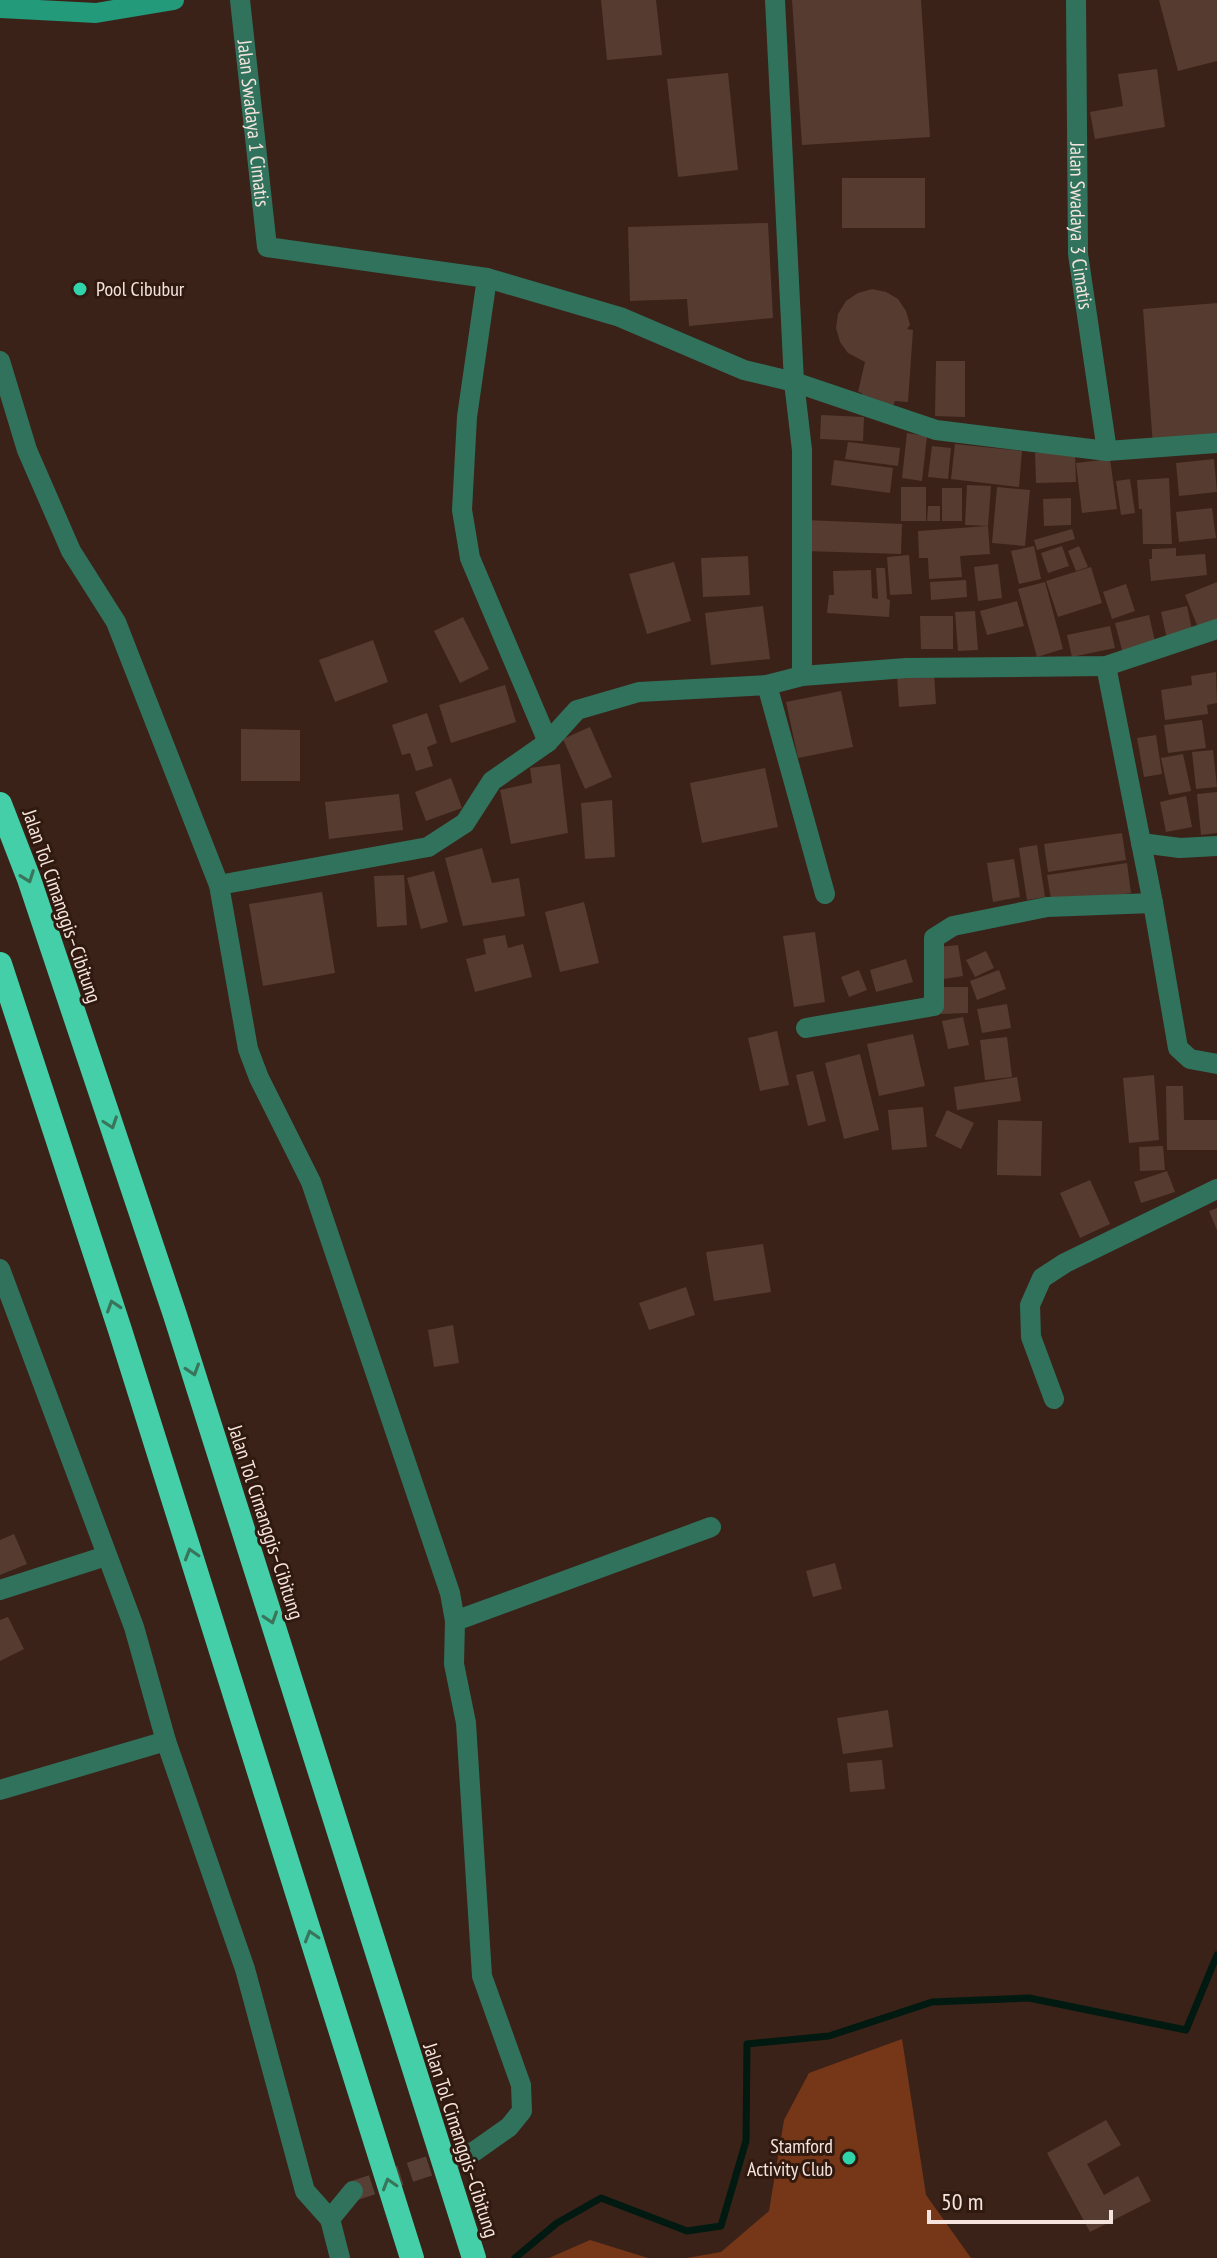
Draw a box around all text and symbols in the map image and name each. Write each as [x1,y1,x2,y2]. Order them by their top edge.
street label: Jalan Swadaya 1 Cimatis [231,37,276,208]
street label: Jalan Swadaya 3 Cimatis [1064,141,1099,311]
place label: Pool Cibubur [96,276,185,302]
marker: Pool Cibubur [71,280,89,298]
street label: Jalan Tol Cimanggis–Cibitung [16,805,107,1006]
one-way arrow [18,869,34,883]
one-way arrow [101,1115,117,1129]
one-way arrow [106,1300,122,1314]
one-way arrow [184,1363,200,1376]
street label: Jalan Tol Cimanggis–Cibitung [222,1421,310,1622]
one-way arrow [184,1548,200,1561]
one-way arrow [262,1611,278,1624]
one-way arrow [304,1929,320,1943]
street label: Jalan Tol Cimanggis–Cibitung [417,2039,505,2240]
place label: Stamford Activity Club [747,2133,833,2182]
marker: Stamford Activity Club [840,2149,858,2167]
scale bar [929,2174,1111,2224]
one-way arrow [382,2177,398,2191]
text: 50 m [941,2186,983,2217]

